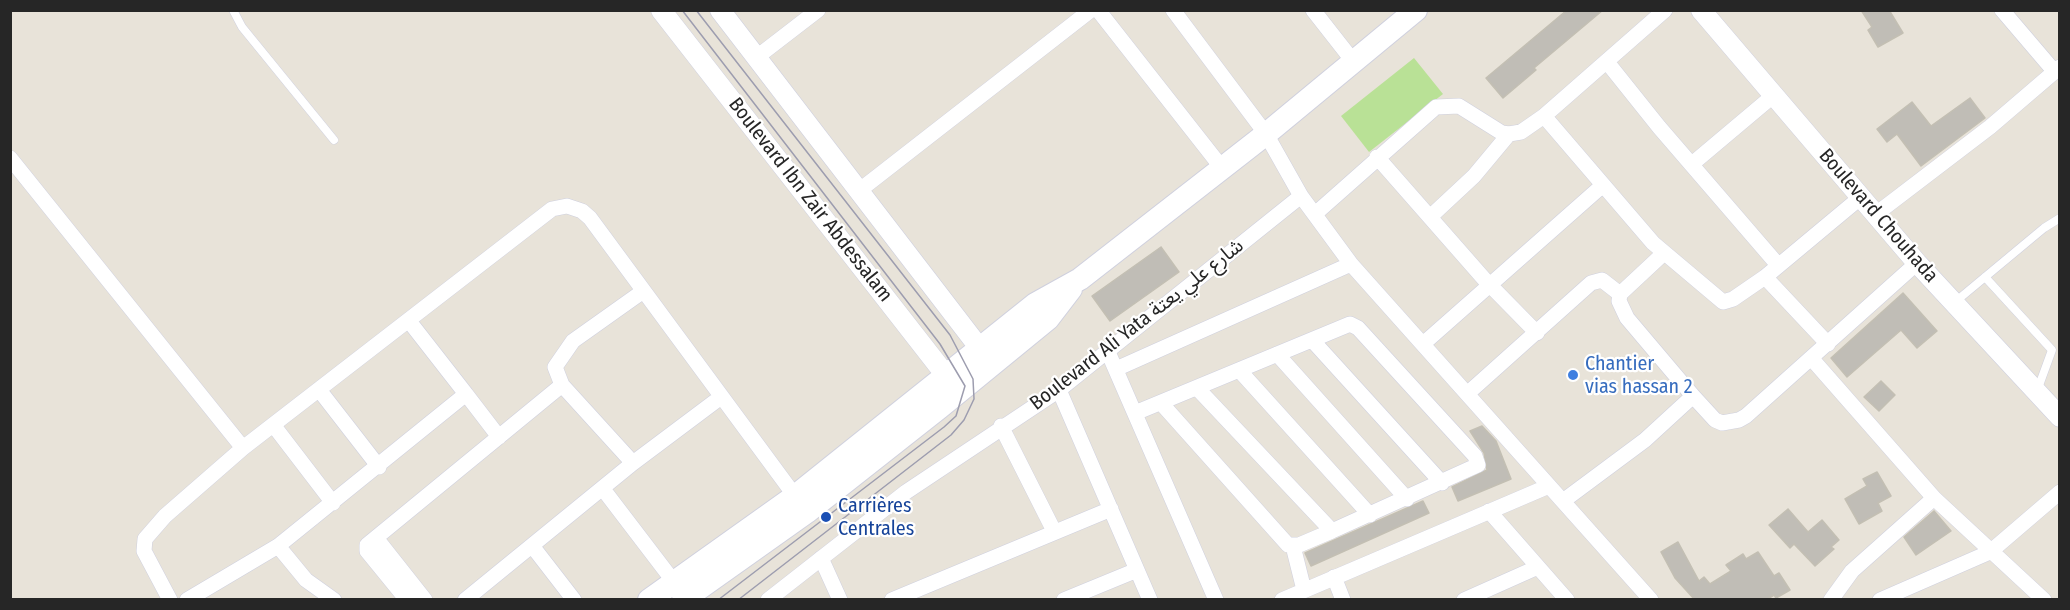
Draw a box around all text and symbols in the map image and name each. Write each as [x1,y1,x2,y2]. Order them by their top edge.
street label: Boulevard Ibn Zair Abdessalam [723,93,897,307]
street label: Boulevard Chouhada [1813,144,1943,288]
street label: Boulevard Ali Yata شارع علي يعتة [1025,234,1249,416]
place label: Chantier vias hassan 2 [1585,352,1693,399]
marker: Chantier vias hassan 2 [1566,368,1580,382]
place label: Carrières Centrales [838,494,914,541]
marker: Carrières Centrales [819,510,833,524]

